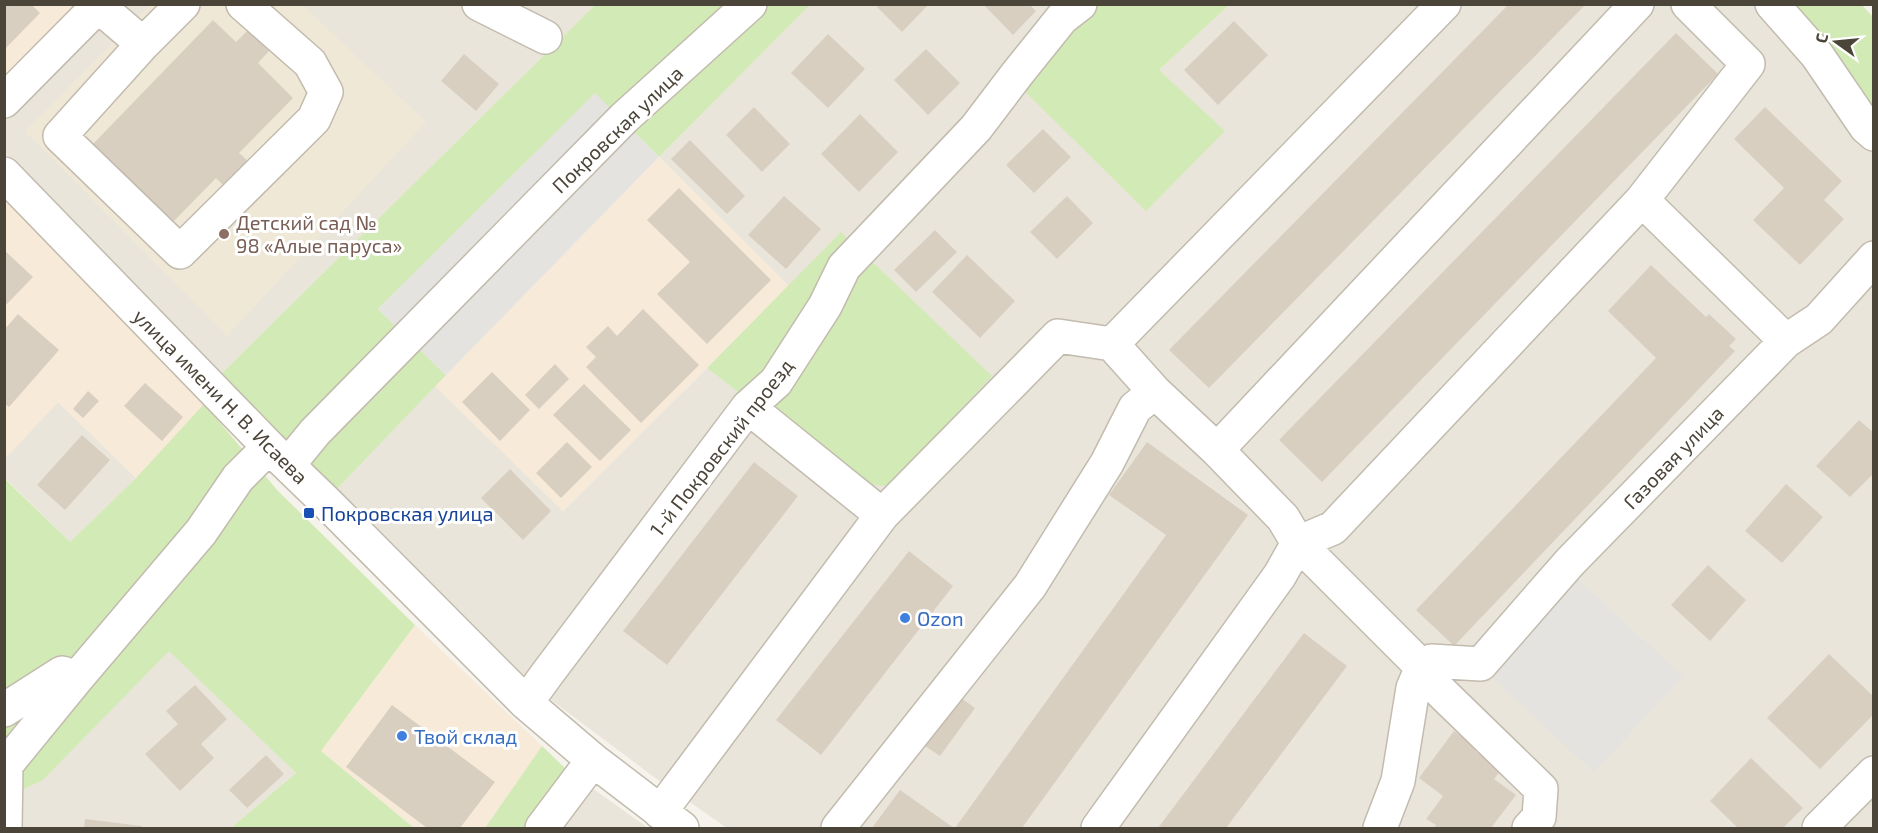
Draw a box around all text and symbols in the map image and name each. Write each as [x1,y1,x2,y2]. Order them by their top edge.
north arrow [1806,12,1866,72]
text: С [1811,31,1831,45]
street label: Покровская улица [547,60,688,198]
place label: Детский сад № 98 «Алые паруса» [236,210,402,258]
marker: Детский сад № 98 «Алые паруса» [217,227,231,241]
street label: улица имени Н. В. Исаева [128,304,313,489]
street label: 1-й Покровский проезд [644,354,798,540]
street label: Газовая улица [1618,401,1729,514]
place label: Покровская улица [321,501,493,526]
marker: Покровская улица [302,506,316,520]
place label: Ozon [917,606,964,630]
marker: Ozon [898,611,912,625]
place label: Твой склад [414,724,517,748]
marker: Твой склад [395,729,409,743]

